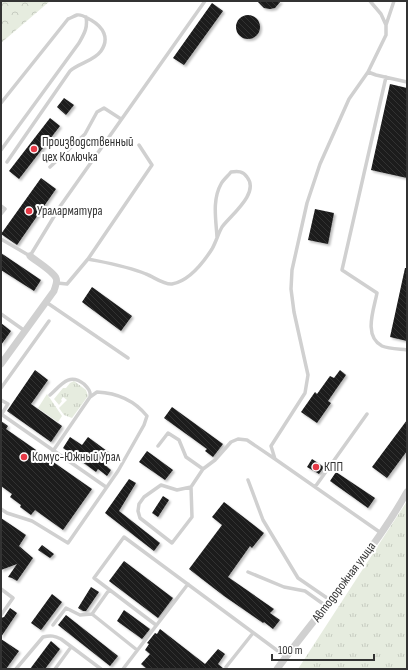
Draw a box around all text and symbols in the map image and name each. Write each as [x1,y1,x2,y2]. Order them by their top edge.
place label: Производственный цех Колючка [42,134,133,165]
marker: Производственный цех Колючка [29,144,39,154]
place label: Ураларматура [37,203,103,219]
marker: Ураларматура [24,206,34,216]
place label: Комус-Южный Урал [32,449,121,465]
marker: Комус-Южный Урал [19,452,29,462]
place label: КПП [324,459,343,475]
marker: КПП [311,462,321,472]
street label: Автодорожная улица [308,539,379,626]
scale bar [272,636,374,662]
text: 100 m [278,643,303,658]

